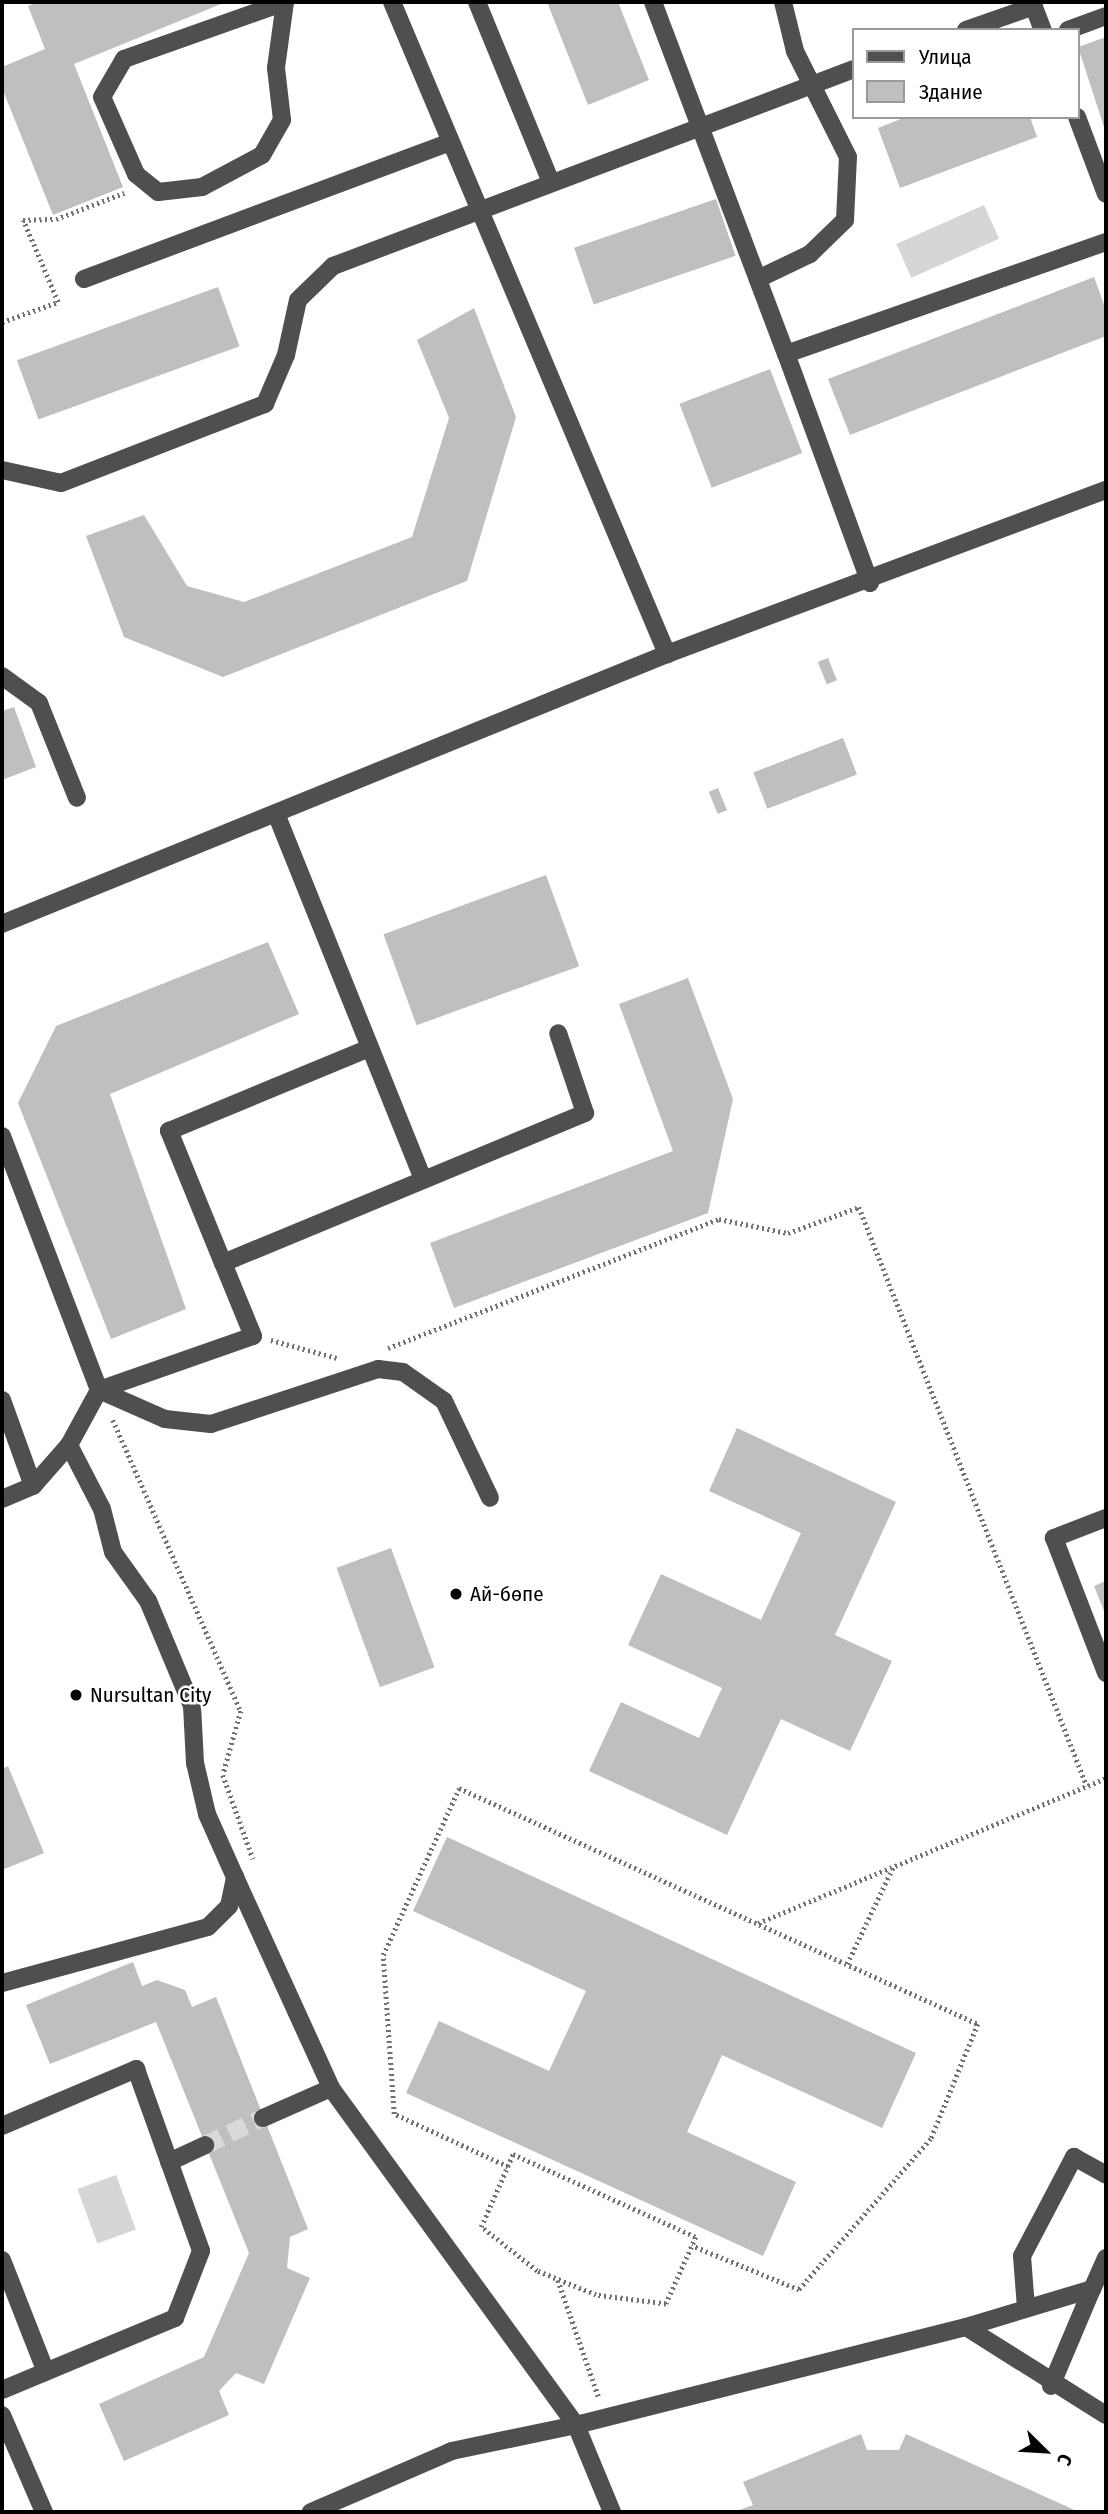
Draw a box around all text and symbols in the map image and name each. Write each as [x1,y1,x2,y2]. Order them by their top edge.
legend [852,28,1080,119]
text: Улица [919,44,972,70]
text: Здание [919,79,983,105]
place label: Ай-бөпе [470,1581,544,1607]
marker: Ай-бөпе [448,1586,464,1602]
place label: Nursultan City [90,1682,211,1708]
marker: Nursultan City [68,1687,84,1703]
north arrow [1010,2416,1080,2486]
text: С [1052,2451,1077,2469]

